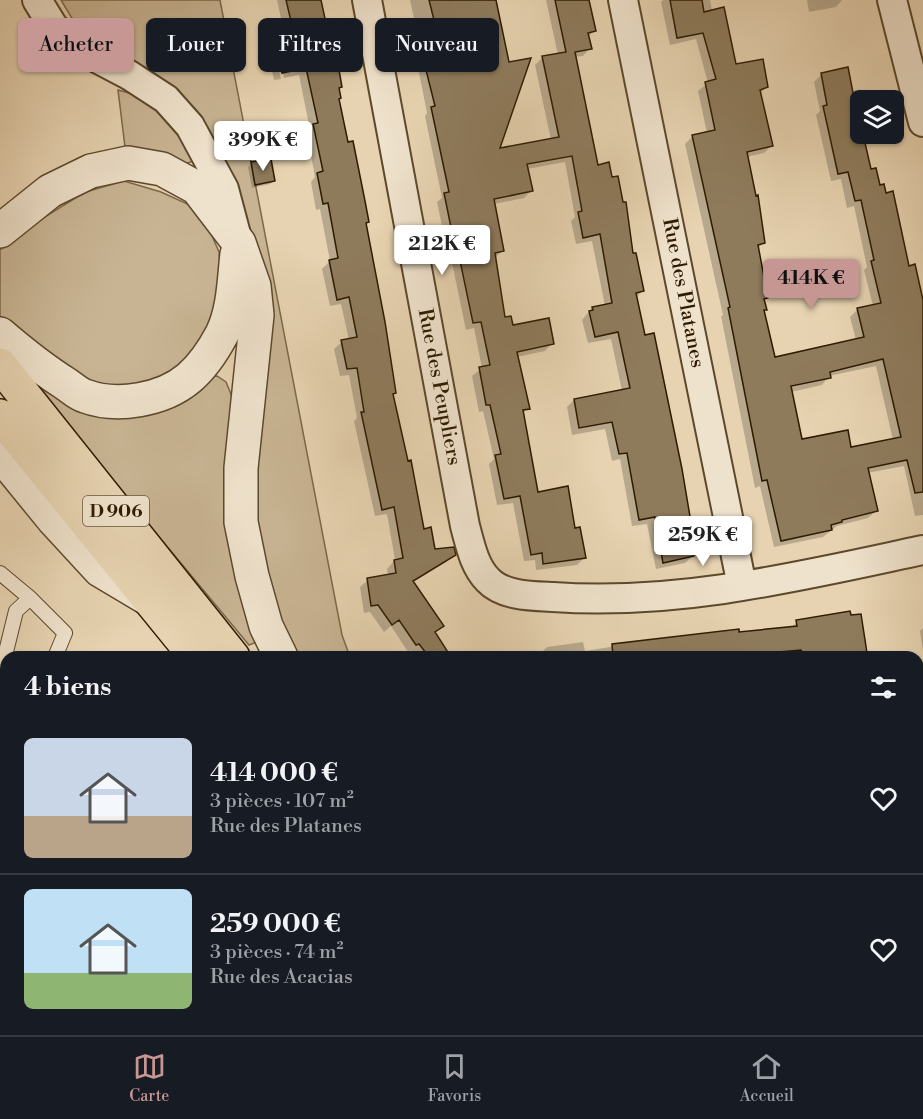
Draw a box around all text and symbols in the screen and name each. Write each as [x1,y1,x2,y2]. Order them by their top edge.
chip: Acheter [18,18,134,72]
chip: Louer [146,18,246,72]
chip: Filtres [258,18,363,72]
chip: Nouveau [375,18,499,72]
map controls [850,90,904,144]
button: layers [850,90,904,144]
pin: 399K € [214,121,312,172]
text: 399K € [228,128,298,153]
street label: Rue des Platanes [656,216,710,370]
pin: 212K € [393,225,491,276]
text: 212K € [408,232,476,257]
pin: 414K € [762,259,860,310]
text: 414K € [777,266,845,291]
street label: Rue des Peupliers [412,306,466,468]
road number: D 906 [83,496,149,526]
pin: 259K € [654,516,752,567]
text: 259K € [668,523,738,548]
text: 4 biens [24,671,111,703]
icon: filters [867,671,900,704]
text: 414 000 € [210,757,338,789]
icon: home [72,762,144,834]
icon: heart [867,782,900,815]
text: 3 pièces · 107 m² [210,789,354,814]
text: Rue des Platanes [210,814,362,839]
text: 259 000 € [210,908,341,940]
icon: home [72,913,144,985]
icon: heart [867,933,900,966]
text: 3 pièces · 74 m² [210,940,343,965]
text: Rue des Acacias [210,965,353,990]
tab: Carte [129,1050,169,1106]
tab: Favoris [428,1050,481,1106]
tab: Accueil [740,1050,794,1106]

